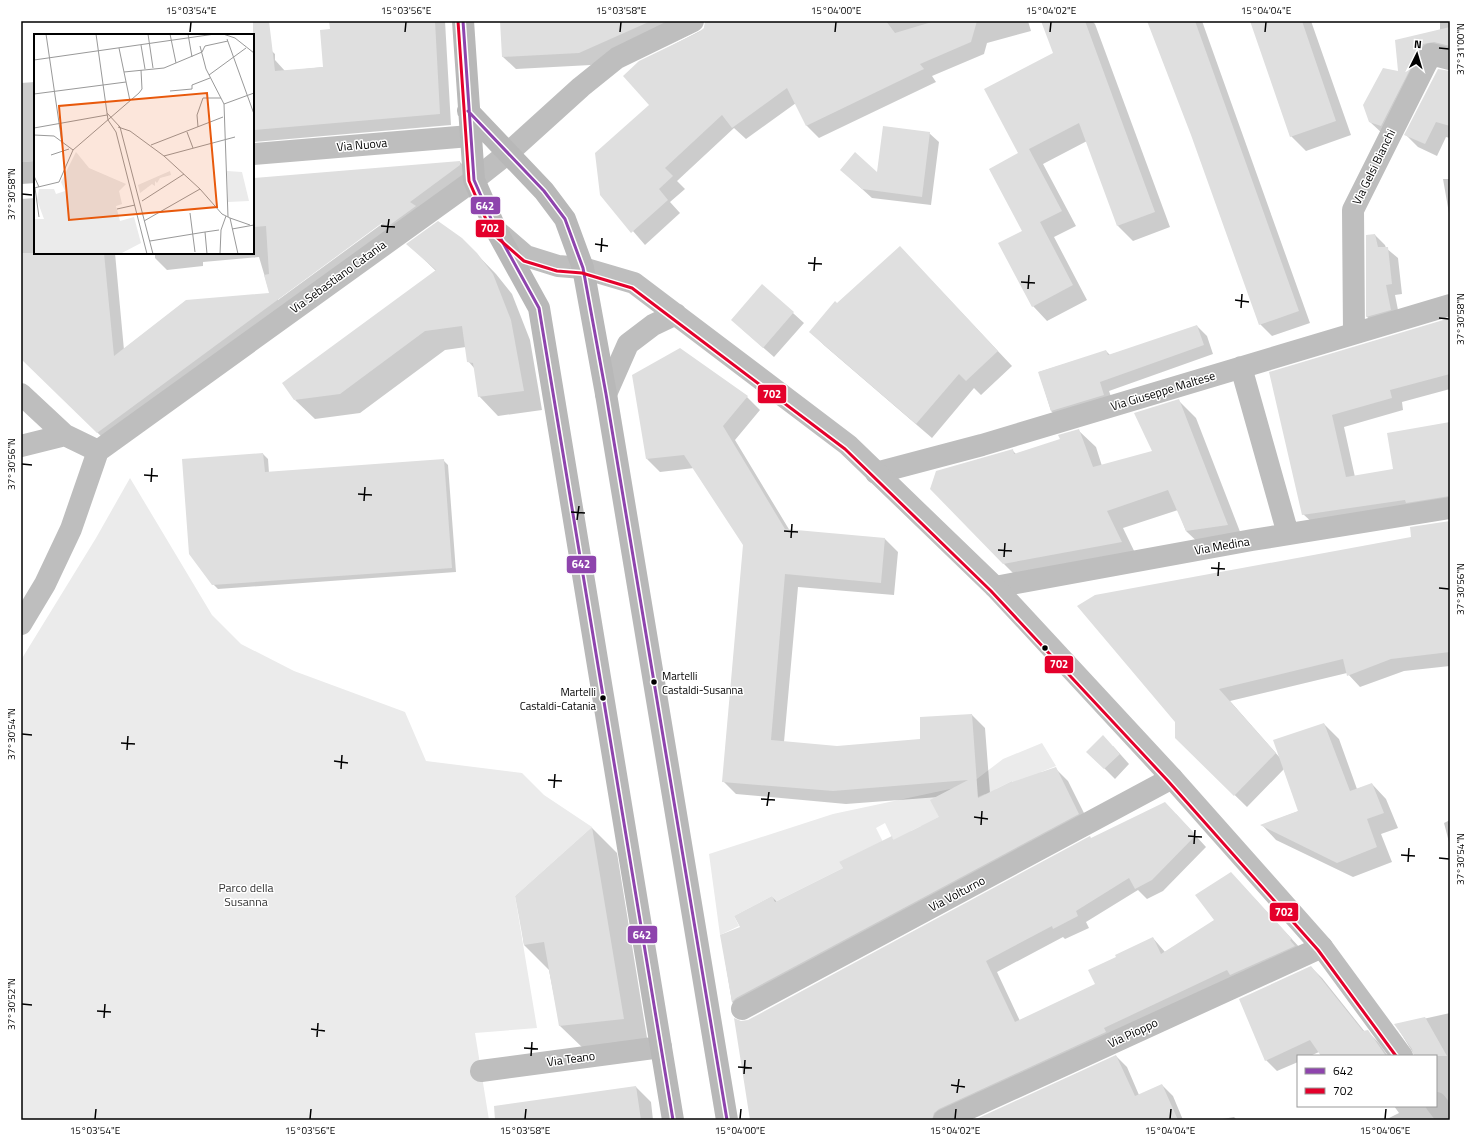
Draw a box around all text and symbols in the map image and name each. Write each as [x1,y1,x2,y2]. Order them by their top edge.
text: 15°03'54"E [166,3,217,18]
text: 15°03'56"E [381,3,432,18]
text: 15°03'58"E [596,3,647,18]
text: 15°04'00"E [811,3,862,18]
text: 15°04'02"E [1026,3,1077,18]
text: 15°04'04"E [1241,3,1292,18]
text: 37°31'00"N [1453,23,1468,75]
inset map [34,34,254,254]
north arrow [1397,34,1437,74]
text: N [1413,36,1422,52]
street label: Via Gelsi Bianchi [1347,126,1400,208]
street label: Via Nuova [336,133,388,156]
text: 37°30'58"N [4,168,19,220]
line badge: 642 [470,196,501,215]
text: 642 [476,198,494,214]
line badge: 702 [475,219,505,238]
text: 702 [481,220,499,236]
street label: Via Sebastiano Catania [286,235,390,318]
text: 37°30'58"N [1453,293,1468,345]
street label: Via Giuseppe Maltese [1108,366,1217,415]
line badge: 702 [757,384,787,404]
text: 702 [763,386,781,402]
text: 37°30'56"N [4,438,19,490]
street label: Via Medina [1193,531,1251,560]
line badge: 642 [566,555,597,574]
text: 642 [572,556,590,572]
text: 37°30'56"N [1453,563,1468,615]
unlabelled marker [1040,643,1050,653]
line badge: 702 [1044,655,1074,674]
text: 702 [1050,656,1068,672]
place label: Martelli Castaldi-Susanna [662,668,744,698]
marker: Martelli Castaldi-Susanna [649,677,659,687]
place label: Martelli Castaldi-Catania [520,684,596,714]
marker: Martelli Castaldi-Catania [598,693,608,703]
text: 37°30'54"N [4,708,19,760]
text: 37°30'54"N [1453,833,1468,885]
street label: Via Volturno [925,871,988,916]
park label: Parco della Susanna [218,878,274,911]
line badge: 702 [1269,902,1299,922]
text: 702 [1275,904,1293,920]
line badge: 642 [627,925,658,944]
text: 642 [633,927,651,943]
text: 37°30'52"N [4,978,19,1030]
street label: Via Pioppo [1105,1013,1161,1052]
street label: Via Teano [546,1046,596,1071]
legend [1297,1055,1437,1107]
text: 642 [1333,1061,1353,1080]
text: 702 [1333,1081,1353,1100]
text: 15°03'54"E [70,1123,121,1138]
text: 15°03'56"E [285,1123,336,1138]
text: 15°03'58"E [500,1123,551,1138]
text: 15°04'00"E [715,1123,766,1138]
text: 15°04'02"E [930,1123,981,1138]
text: 15°04'04"E [1145,1123,1196,1138]
text: 15°04'06"E [1360,1123,1411,1138]

